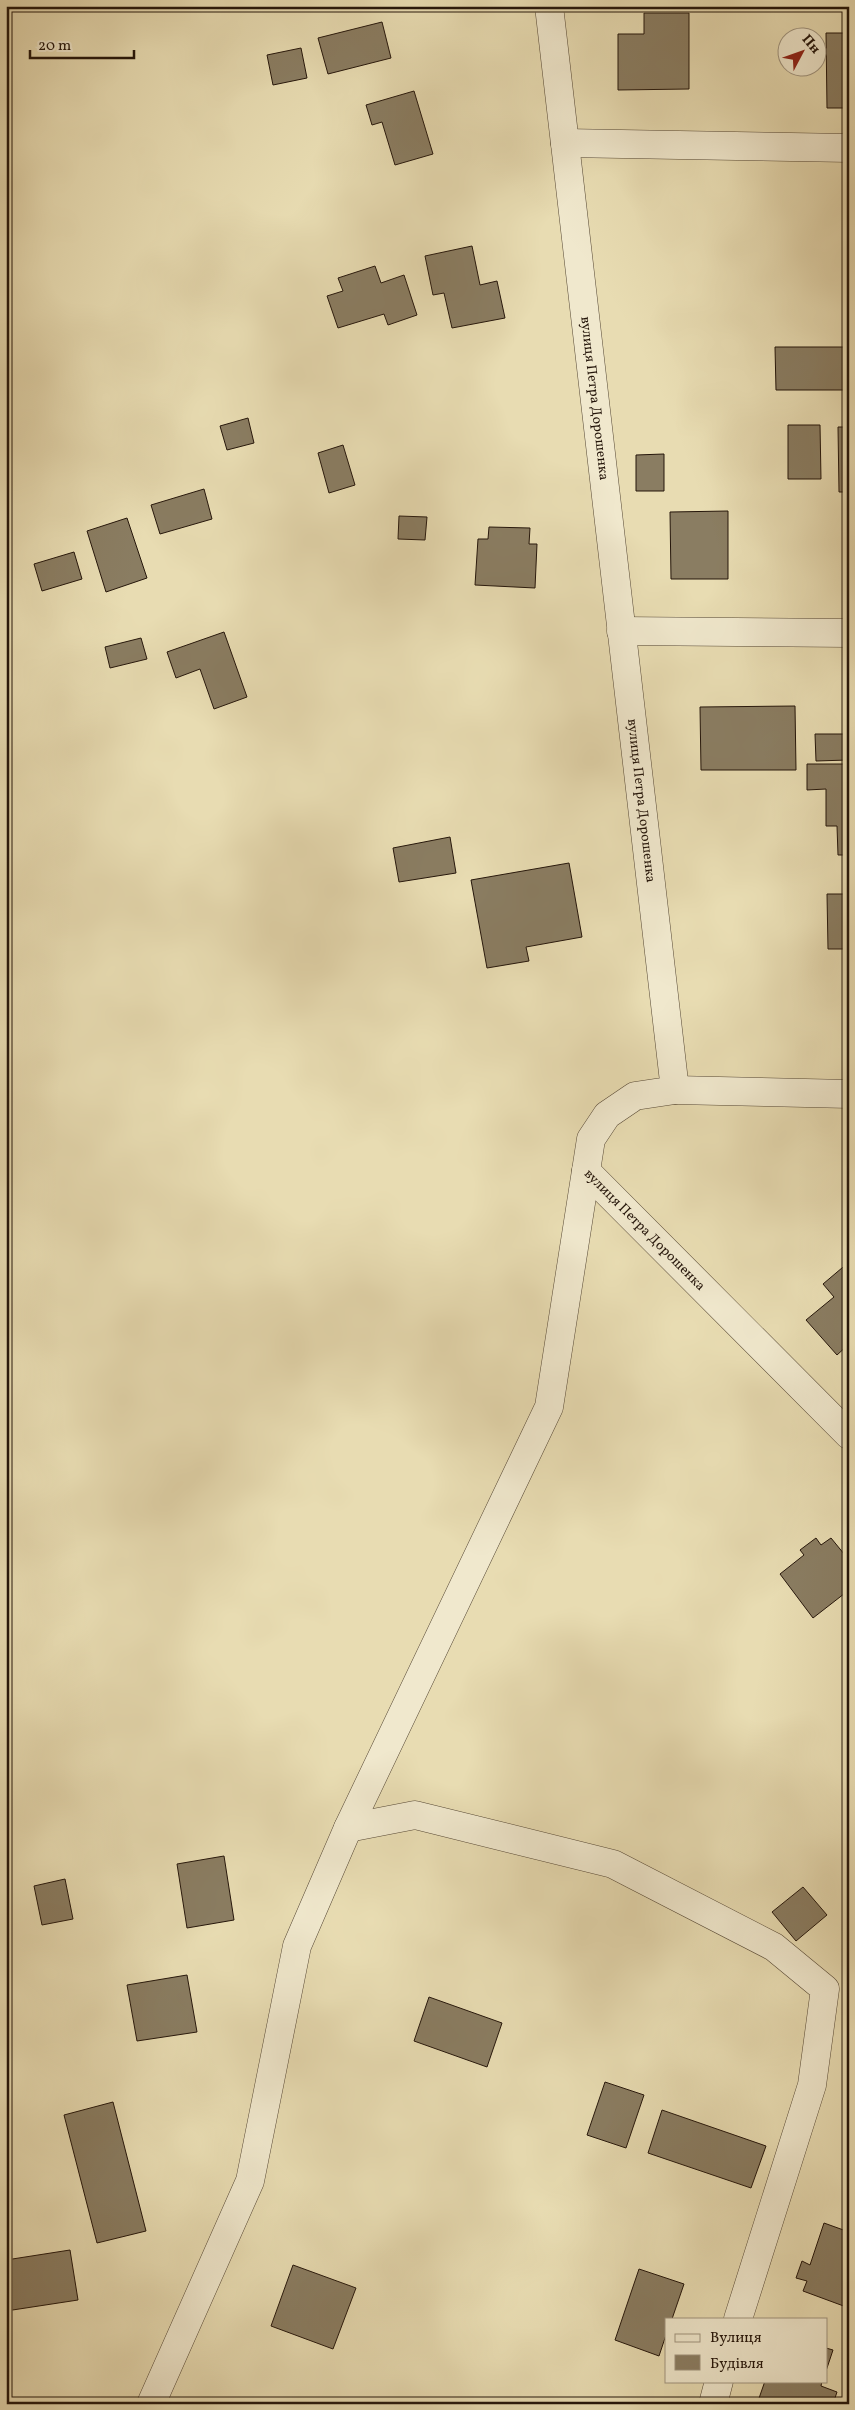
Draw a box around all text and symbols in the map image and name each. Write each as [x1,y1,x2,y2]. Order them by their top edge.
scale bar [30,28,134,60]
north arrow [778,28,828,78]
text: Пн [797,31,824,58]
text: 20 m [38,36,71,57]
street label: вулиця Петра Дорошенка [576,315,614,481]
street label: вулиця Петра Дорошенка [622,718,660,884]
street label: вулиця Петра Дорошенка [580,1165,710,1295]
legend [665,2318,828,2382]
text: Вулиця [710,2328,762,2349]
text: Будівля [710,2354,764,2375]

